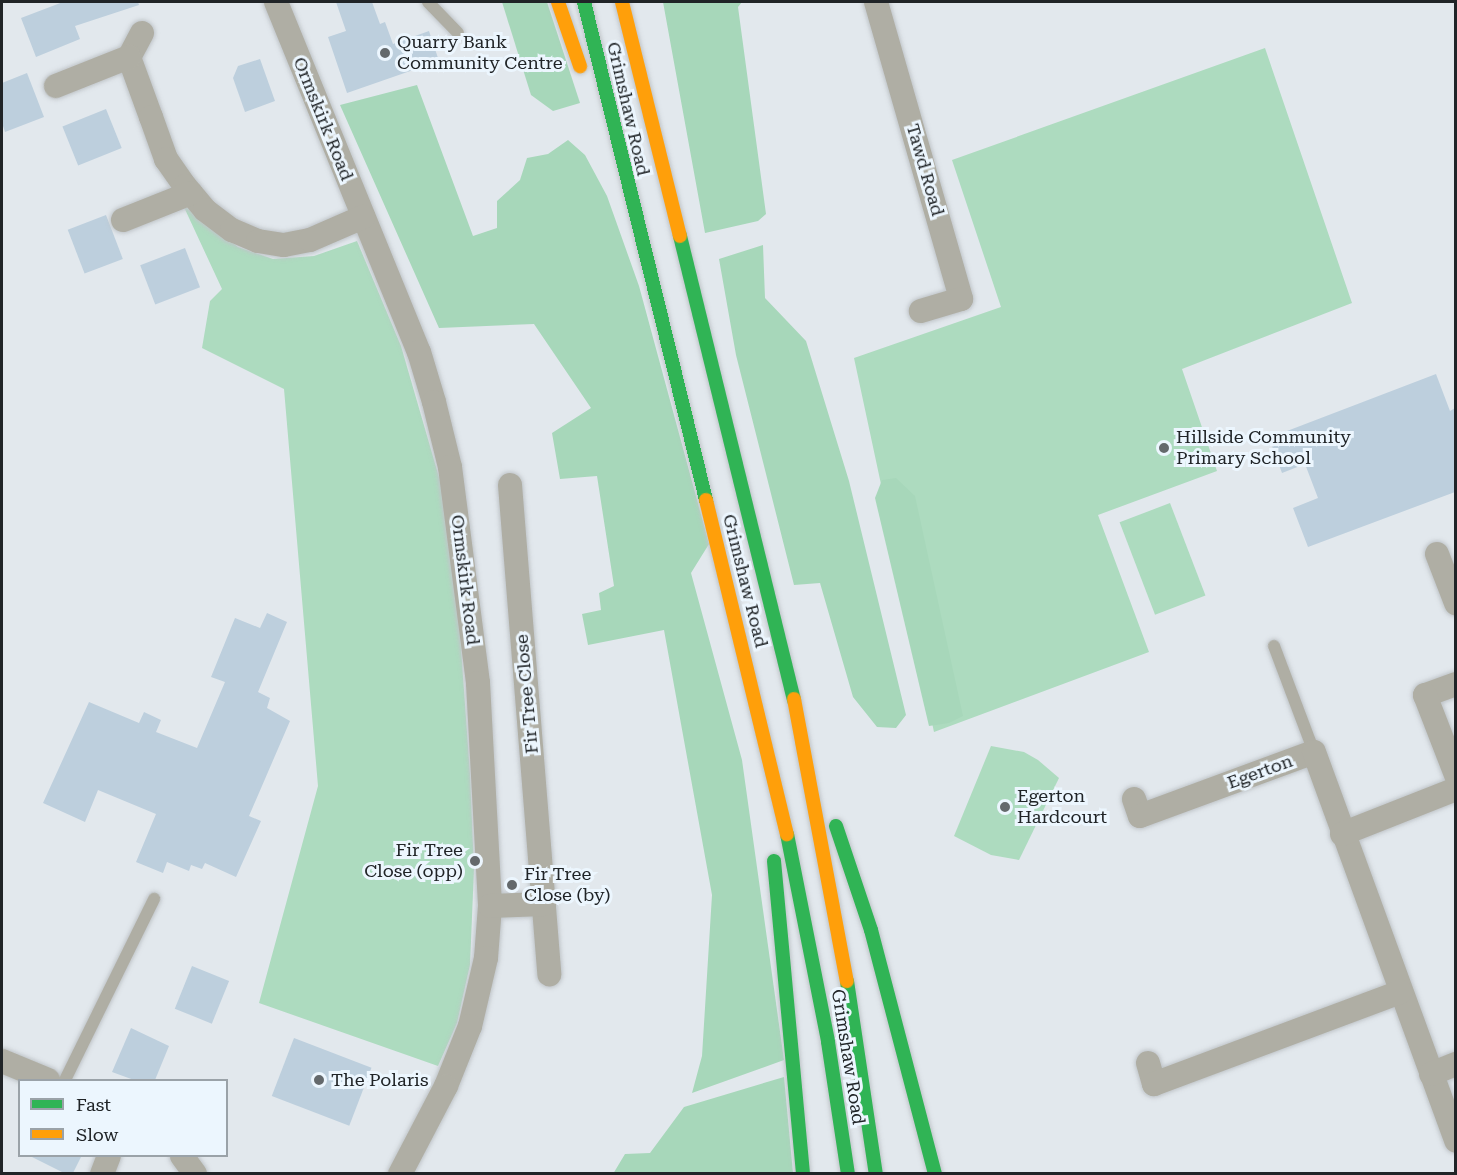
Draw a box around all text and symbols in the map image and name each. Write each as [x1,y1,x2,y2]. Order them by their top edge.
place label: Quarry Bank Community Centre [397,32,563,74]
street label: Grimshaw Road [602,40,654,178]
marker: Quarry Bank Community Centre [378,46,392,60]
street label: Ormskirk Road [288,54,358,184]
street label: Tawd Road [902,121,948,219]
place label: Hillside Community Primary School [1176,427,1351,470]
marker: Hillside Community Primary School [1157,441,1171,455]
street label: Grimshaw Road [718,512,772,650]
street label: Ormskirk Road [446,513,484,647]
street label: Fir Tree Close [511,633,543,755]
street label: Egerton [1224,750,1296,794]
place label: Egerton Hardcourt [1017,786,1107,828]
marker: Egerton Hardcourt [998,800,1012,814]
place label: Fir Tree Close (opp) [364,840,463,882]
marker: Fir Tree Close (opp) [468,854,482,868]
place label: Fir Tree Close (by) [524,864,610,906]
marker: Fir Tree Close (by) [505,878,519,892]
street label: Grimshaw Road [827,988,869,1126]
place label: The Polaris [331,1069,428,1091]
marker: The Polaris [312,1073,326,1087]
legend [18,1079,228,1157]
text: Fast [76,1094,111,1115]
text: Slow [76,1124,118,1145]

